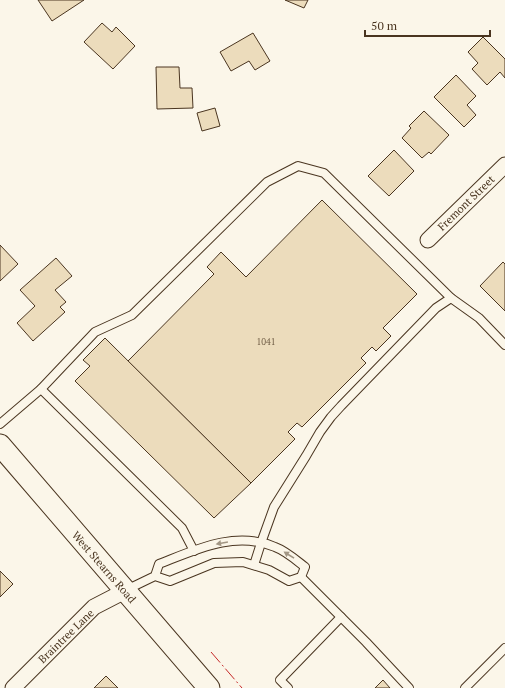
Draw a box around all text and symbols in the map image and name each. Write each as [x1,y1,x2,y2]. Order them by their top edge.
scale bar [365,12,490,38]
text: 50 m [371,18,398,33]
street label: Fremont Street [435,172,497,234]
house number: 1041 [256,336,276,348]
street label: West Stearns Road [69,528,139,606]
one-way arrow [216,540,228,546]
one-way arrow [284,551,294,559]
street label: Braintree Lane [35,606,97,666]

